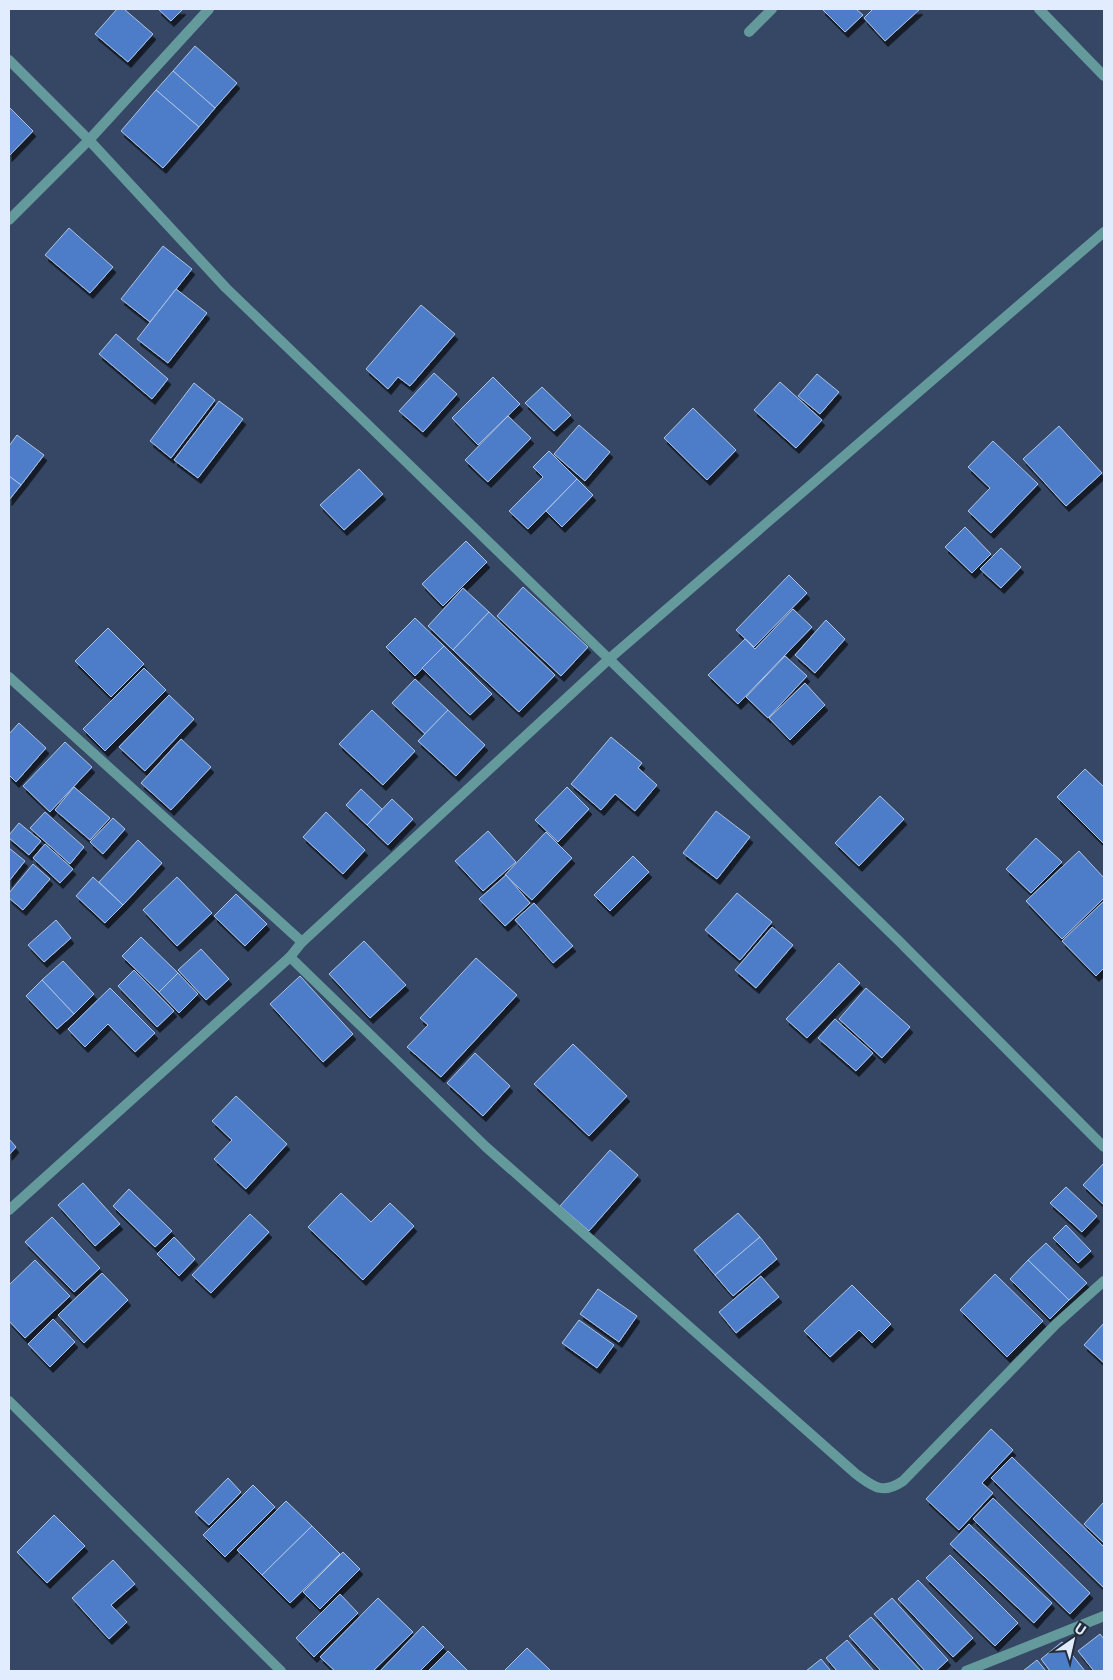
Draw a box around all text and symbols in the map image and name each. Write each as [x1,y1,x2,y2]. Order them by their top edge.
north arrow [1048,1615,1098,1665]
text: U [1072,1620,1089,1639]

